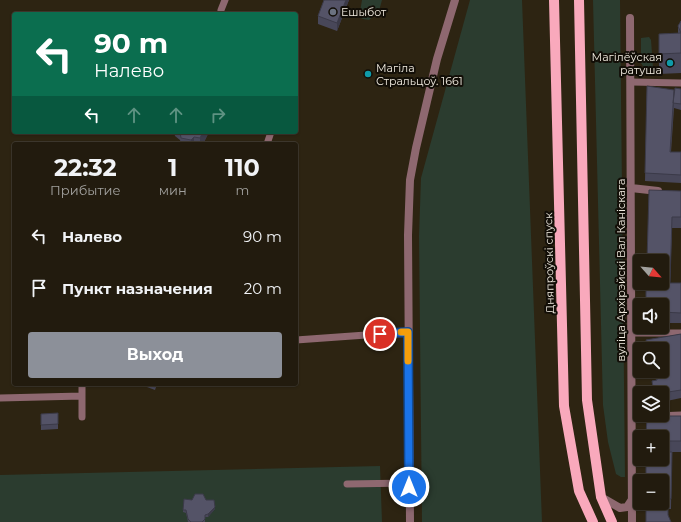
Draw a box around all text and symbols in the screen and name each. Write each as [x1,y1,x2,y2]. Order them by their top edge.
place label: Ешыбот [341,5,387,19]
marker: Ешыбот [328,7,338,17]
text: 90 m [94,26,168,60]
icon: left [28,28,80,80]
place label: Магілёўская ратуша [592,50,662,77]
marker: Магілёўская ратуша [665,58,675,68]
text: Налево [94,60,164,82]
place label: Магіла Стральцоў. 1661 [376,61,463,88]
marker: Магіла Стральцоў. 1661 [363,69,373,79]
icon: left [81,104,103,126]
icon: ahead [123,104,145,126]
icon: ahead [165,104,187,126]
icon: right [207,104,229,126]
text: 22:32 [54,153,117,182]
text: 1 [168,153,177,182]
text: 110 [225,153,260,182]
street label: вуліца Архірэйскі Вал Каніскага [614,179,628,361]
text: Прибытие [50,182,121,198]
text: мин [159,182,187,198]
text: m [235,182,249,198]
street label: Дняпроўскі спуск [541,212,557,314]
icon: left [28,225,50,247]
text: Налево [62,227,122,246]
text: 90 m [243,227,282,246]
north arrow [633,254,669,290]
map controls [633,254,669,510]
icon: arrive [28,277,50,299]
text: Пункт назначения [62,279,213,298]
text: 20 m [244,279,282,298]
button: sound [633,298,669,334]
pin [363,317,397,351]
icon: arrive [369,323,391,345]
button: Выход [28,332,282,378]
button: search [633,342,669,378]
button: layers [633,386,669,422]
button: + [633,430,669,466]
position arrow [388,466,430,508]
button: − [633,474,669,510]

